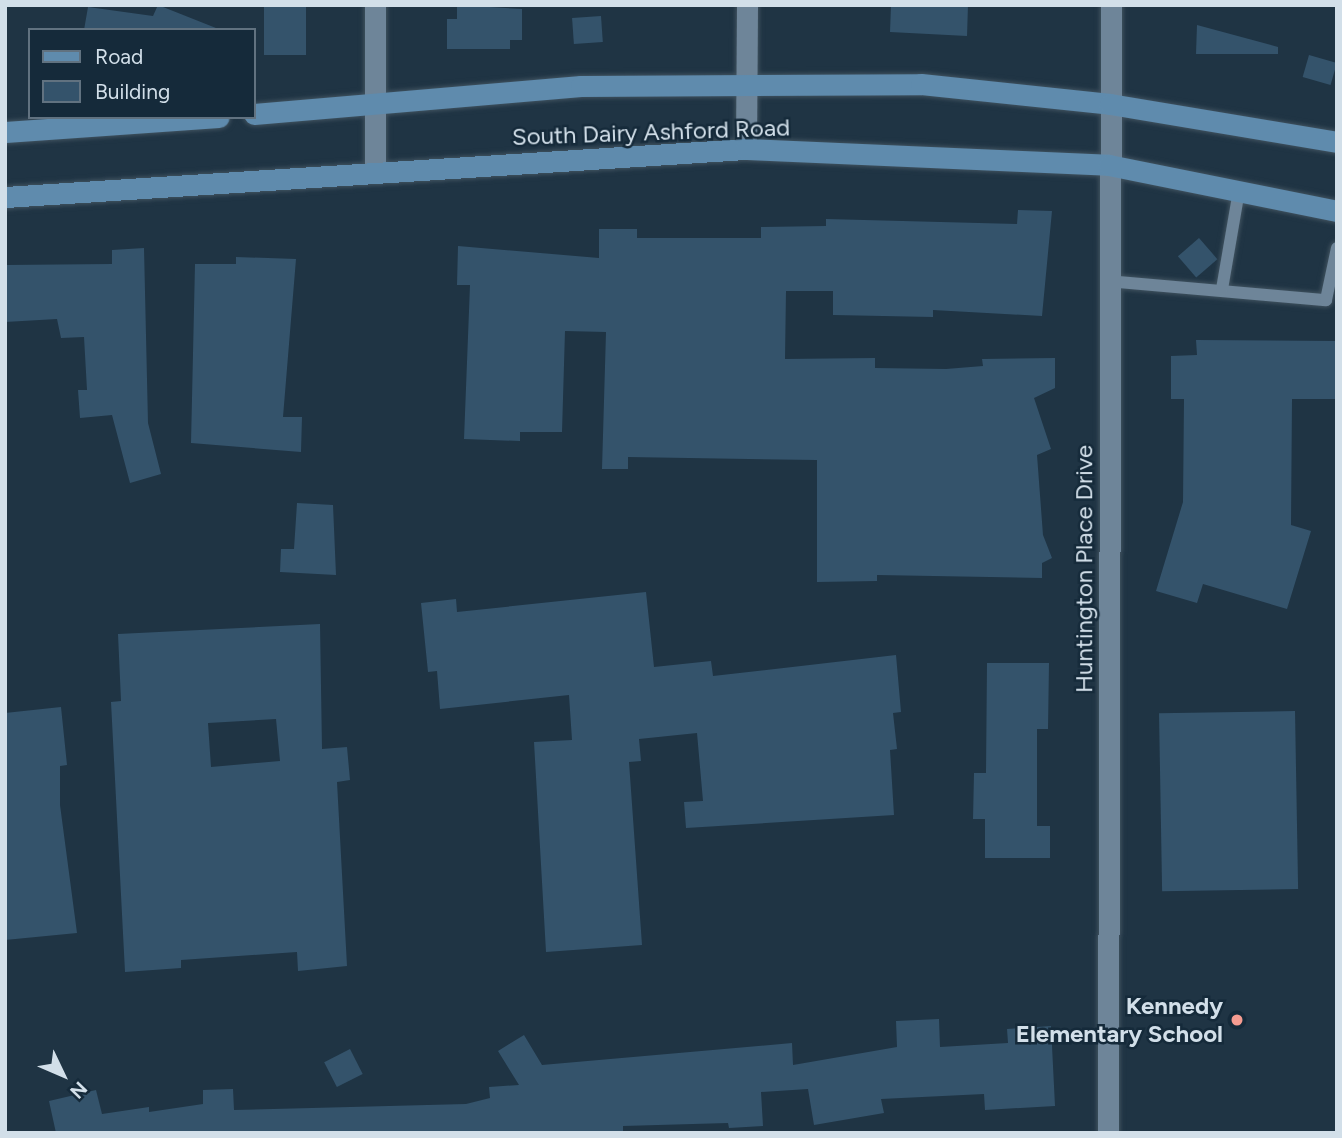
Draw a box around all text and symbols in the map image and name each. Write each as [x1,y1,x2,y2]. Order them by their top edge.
legend [28,28,256,119]
text: Road [95,44,143,69]
text: Building [95,79,170,104]
street label: South Dairy Ashford Road [511,113,791,151]
street label: Huntington Place Drive [1070,445,1098,693]
place label: Kennedy Elementary School [1016,992,1223,1048]
marker: Kennedy Elementary School [1229,1012,1245,1028]
north arrow [28,1040,98,1110]
text: N [65,1077,92,1103]

